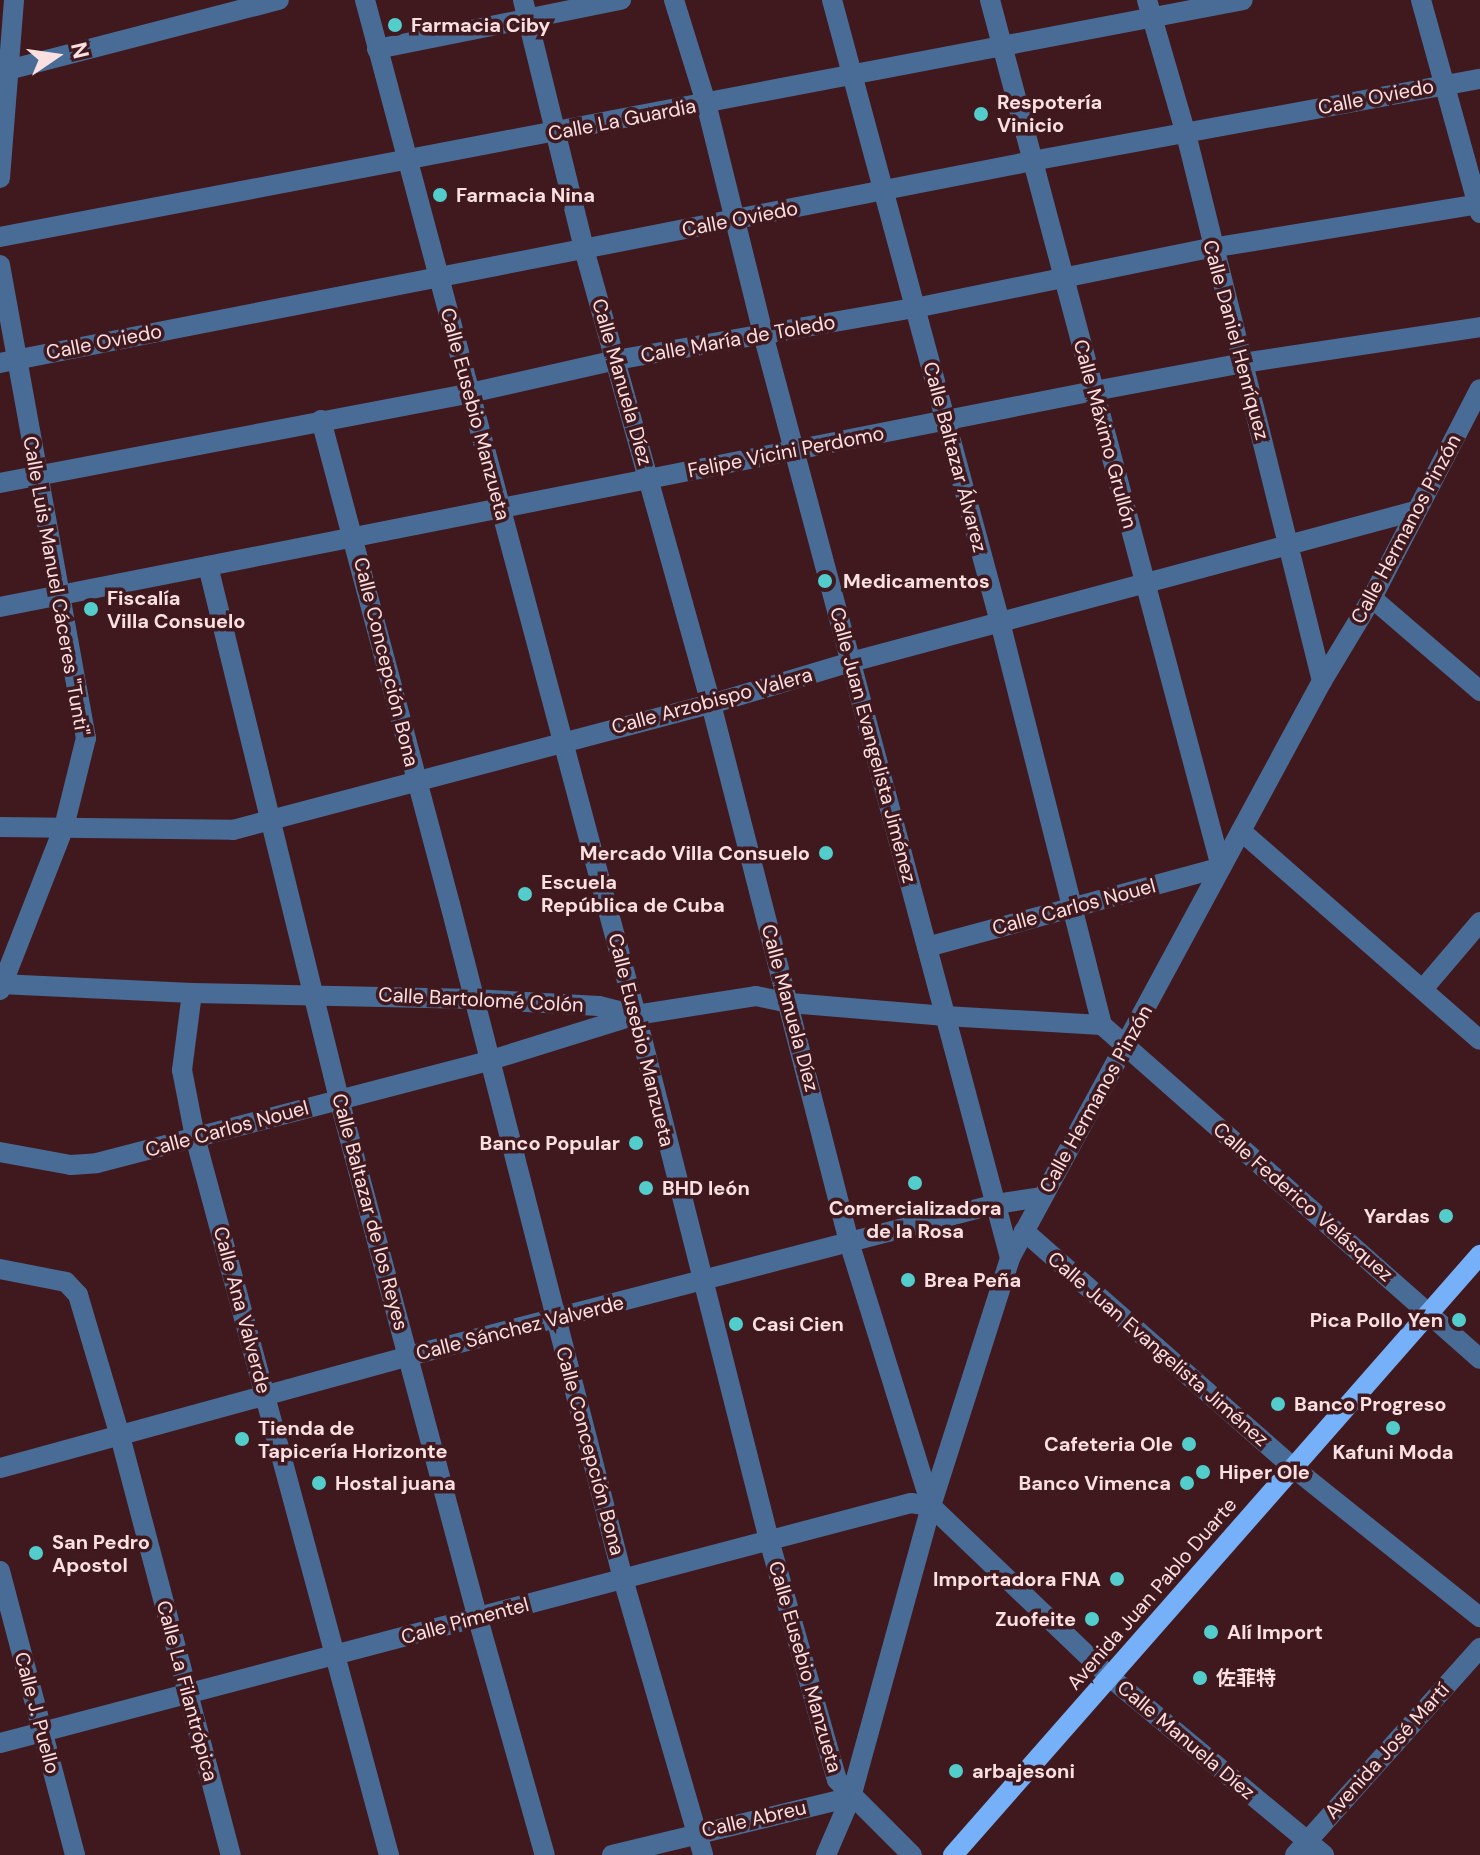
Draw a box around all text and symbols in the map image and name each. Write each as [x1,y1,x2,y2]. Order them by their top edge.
place label: Farmacia Ciby [411,13,550,37]
north arrow [16,16,96,96]
marker: Farmacia Ciby [386,16,404,34]
text: N [64,39,96,62]
street label: Calle Oviedo [1316,74,1436,120]
place label: Respotería Vinicio [997,90,1102,137]
street label: Calle La Guardia [546,94,698,146]
marker: Respotería Vinicio [972,105,990,123]
place label: Farmacia Nina [456,183,595,207]
marker: Farmacia Nina [431,186,449,204]
street label: Calle Oviedo [680,196,800,242]
street label: Calle Daniel Henríquez [1198,238,1274,442]
street label: Calle Manuela Díez [587,296,657,468]
street label: Calle Eusebio Manzueta [435,305,515,523]
street label: Calle María de Toledo [639,310,837,368]
street label: Calle Oviedo [44,319,164,365]
street label: Calle Máximo Grullón [1068,337,1142,531]
street label: Calle Baltazar Álvarez [918,359,992,555]
street label: Felipe Vicini Perdomo [686,421,886,483]
street label: Calle Hermanos Pinzón [1346,430,1466,628]
street label: Calle Luis Manuel Cáceres "Tunti" [18,434,94,738]
street label: Calle Concepción Bona [348,555,424,769]
place label: Medicamentos [843,569,990,593]
marker: Medicamentos [814,570,836,592]
place label: Fiscalía Villa Consuelo [107,586,246,633]
marker: Fiscalía Villa Consuelo [82,600,100,618]
street label: Calle Juan Evangelista Jiménez [825,604,921,886]
street label: Calle Arzobispo Valera [609,663,815,739]
place label: Mercado Villa Consuelo [580,841,810,865]
marker: Mercado Villa Consuelo [817,844,835,862]
place label: Escuela República de Cuba [541,870,725,917]
street label: Calle Carlos Nouel [990,874,1158,940]
marker: Escuela República de Cuba [516,885,534,903]
street label: Calle Manuela Díez [756,922,824,1094]
street label: Calle Eusebio Manzueta [603,931,679,1149]
street label: Calle Bartolomé Colón [378,983,584,1017]
street label: Calle Hermanos Pinzón [1034,1001,1158,1197]
street label: Calle Baltazar de los Reyes [327,1091,413,1333]
street label: Calle Carlos Nouel [143,1096,311,1162]
street label: Calle Federico Velásquez [1208,1117,1398,1287]
place label: Banco Popular [479,1131,620,1155]
marker: Banco Popular [627,1134,645,1152]
marker: Comercializadora de la Rosa [906,1174,924,1192]
place label: BHD león [662,1176,750,1200]
marker: BHD león [637,1179,655,1197]
place label: Comercializadora de la Rosa [829,1196,1001,1243]
place label: Yardas [1364,1204,1430,1228]
marker: Yardas [1437,1207,1455,1225]
street label: Calle Ana Valverde [208,1224,276,1396]
street label: Calle Juan Evangelista Jiménez [1043,1247,1273,1451]
place label: Brea Peña [924,1268,1021,1292]
marker: Brea Peña [899,1271,917,1289]
street label: Calle Sánchez Valverde [414,1291,626,1365]
place label: Pica Pollo Yen [1310,1308,1443,1332]
marker: Pica Pollo Yen [1450,1311,1468,1329]
place label: Casi Cien [752,1312,844,1336]
marker: Casi Cien [727,1315,745,1333]
street label: Calle Concepción Bona [551,1344,629,1558]
place label: Banco Progreso [1294,1392,1447,1416]
marker: Banco Progreso [1269,1395,1287,1413]
place label: Tienda de Tapicería Horizonte [258,1416,448,1463]
marker: Kafuni Moda [1384,1419,1402,1437]
marker: Tienda de Tapicería Horizonte [233,1430,251,1448]
place label: Cafeteria Ole [1044,1432,1173,1456]
marker: Cafeteria Ole [1180,1435,1198,1453]
place label: Kafuni Moda [1332,1440,1454,1464]
place label: Hiper Ole [1219,1460,1310,1484]
marker: Hiper Ole [1194,1463,1212,1481]
place label: Hostal juana [335,1471,456,1495]
place label: Banco Vimenca [1018,1471,1171,1495]
marker: Hostal juana [310,1474,328,1492]
marker: Banco Vimenca [1178,1474,1196,1492]
street label: Avenida Juan Pablo Duarte [1062,1493,1242,1695]
place label: San Pedro Apostol [52,1530,150,1577]
marker: San Pedro Apostol [27,1544,45,1562]
street label: Calle Eusebio Manzueta [763,1558,847,1776]
place label: Importadora FNA [933,1567,1101,1591]
marker: Importadora FNA [1108,1570,1126,1588]
street label: Calle Pimentel [399,1592,531,1650]
street label: Calle La Filantrópica [151,1598,223,1784]
place label: Zuofeite [995,1607,1076,1631]
marker: Zuofeite [1083,1610,1101,1628]
place label: Alí Import [1227,1620,1323,1644]
marker: Alí Import [1202,1623,1220,1641]
street label: Calle J. Puello [9,1650,65,1776]
place label: 佐菲特 [1216,1666,1276,1690]
marker: 佐菲特 [1191,1669,1209,1687]
street label: Calle Manuela Díez [1112,1675,1260,1805]
street label: Avenida José Martí [1320,1678,1454,1824]
place label: arbajesoni [972,1759,1075,1783]
marker: arbajesoni [947,1762,965,1780]
street label: Calle Abreu [699,1795,809,1843]

